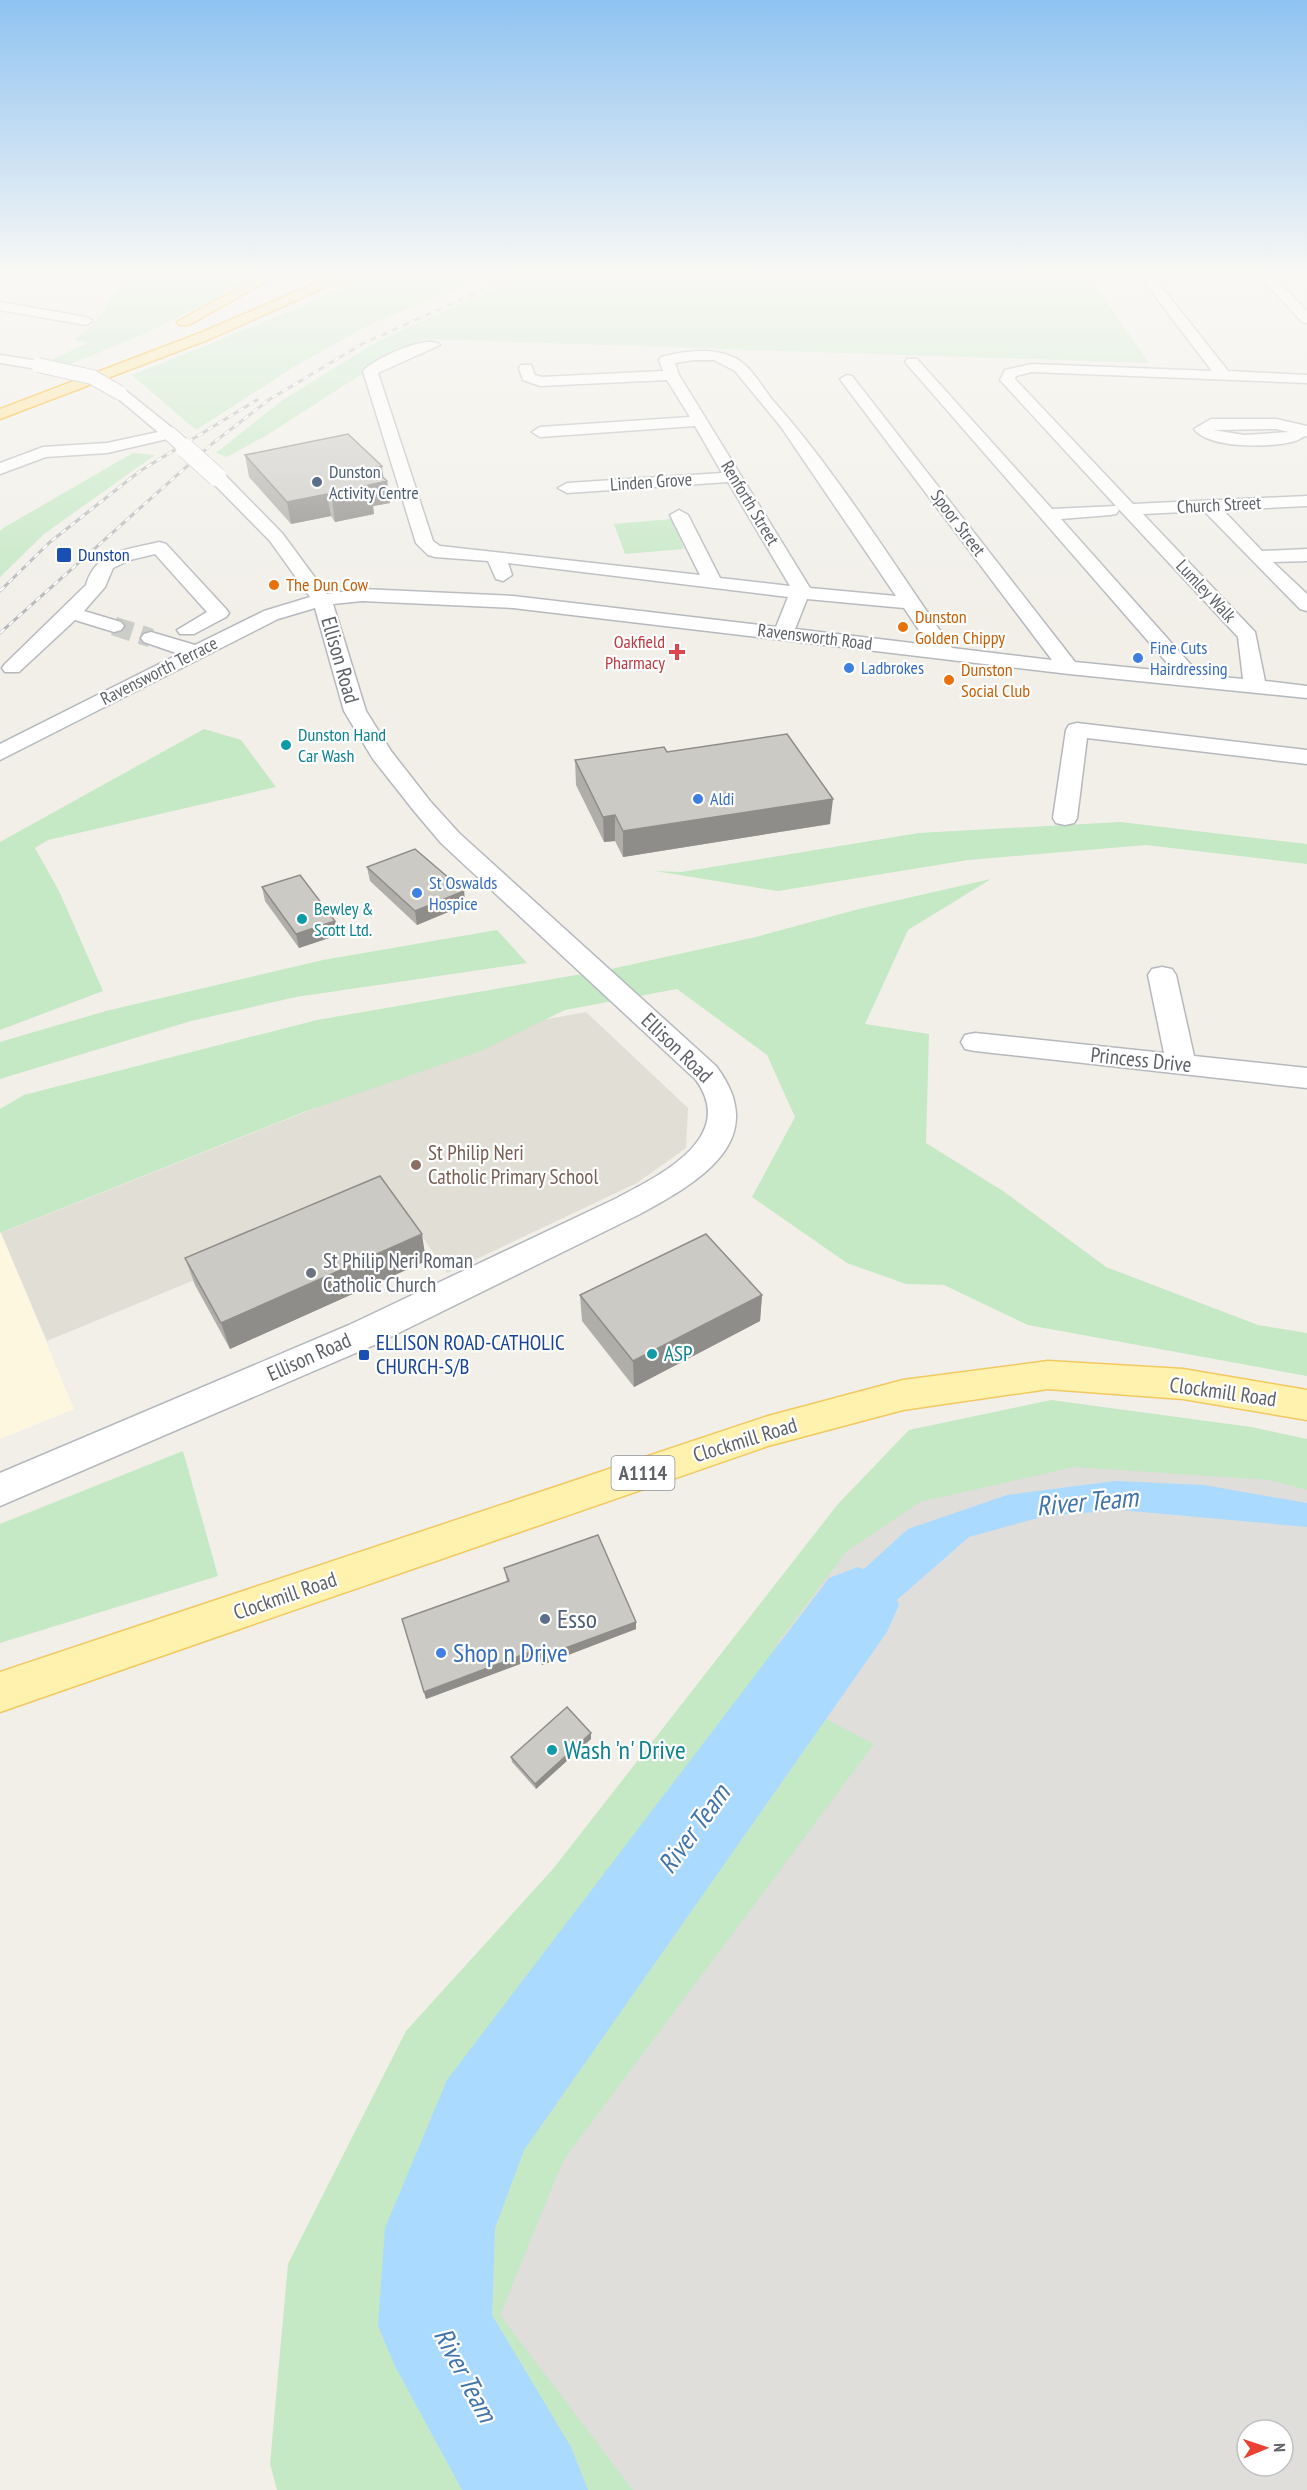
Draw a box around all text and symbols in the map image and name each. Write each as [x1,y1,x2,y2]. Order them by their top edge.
street label: Renforth Street [716,456,785,549]
place label: Dunston Activity Centre [329,460,419,504]
street label: Linden Grove [609,467,693,496]
marker: Dunston Activity Centre [310,475,324,489]
street label: Spoor Street [926,485,991,560]
street label: Church Street [1176,491,1262,518]
place label: Dunston [78,543,130,566]
marker: Dunston [55,546,73,564]
street label: Lumley Walk [1171,554,1241,627]
place label: The Dun Cow [286,573,369,596]
marker: The Dun Cow [267,578,281,592]
place label: Dunston Golden Chippy [915,605,1005,649]
street label: Ellison Road [315,613,366,706]
street label: Ravensworth Road [756,618,874,655]
marker: Dunston Golden Chippy [896,620,910,634]
place label: Oakfield Pharmacy [605,630,665,674]
street label: Ravensworth Terrace [96,631,221,710]
place label: Fine Cuts Hairdressing [1150,636,1228,680]
marker: Oakfield Pharmacy [670,645,684,659]
marker: Fine Cuts Hairdressing [1131,651,1145,665]
place label: Ladbrokes [861,656,924,679]
place label: Dunston Social Club [961,658,1030,702]
marker: Ladbrokes [842,661,856,675]
marker: Dunston Social Club [942,673,956,687]
place label: Dunston Hand Car Wash [298,723,386,767]
marker: Dunston Hand Car Wash [279,738,293,752]
place label: Aldi [710,787,734,810]
marker: Aldi [691,792,705,806]
place label: St Oswalds Hospice [429,871,497,915]
marker: St Oswalds Hospice [410,886,424,900]
place label: Bewley & Scott Ltd. [314,897,374,941]
marker: Bewley & Scott Ltd. [295,912,309,926]
street label: Ellison Road [636,1007,719,1088]
street label: Princess Drive [1089,1041,1193,1078]
place label: St Philip Neri Catholic Primary School [428,1139,598,1190]
marker: St Philip Neri Catholic Primary School [409,1158,423,1172]
place label: St Philip Neri Roman Catholic Church [323,1247,473,1298]
marker: St Philip Neri Roman Catholic Church [304,1266,318,1280]
street label: Ellison Road [263,1326,355,1387]
place label: ELLISON ROAD-CATHOLIC CHURCH-S/B [376,1329,565,1380]
place label: ASP [664,1340,692,1367]
marker: ASP [645,1347,659,1361]
marker: ELLISON ROAD-CATHOLIC CHURCH-S/B [357,1348,371,1362]
street label: Clockmill Road [1168,1371,1278,1412]
street label: Clockmill Road [690,1411,800,1468]
road number: A1114 [612,1456,674,1490]
water label: River Team [1035,1480,1140,1522]
street label: Clockmill Road [230,1565,340,1626]
place label: Esso [557,1602,597,1635]
marker: Esso [538,1612,552,1626]
place label: Shop n Drive [453,1636,568,1669]
marker: Shop n Drive [434,1646,448,1660]
place label: Wash 'n' Drive [564,1733,686,1766]
marker: Wash 'n' Drive [545,1743,559,1757]
water label: River Team [650,1776,738,1880]
water label: River Team [427,2322,505,2429]
north arrow [1235,2418,1295,2478]
text: N [1270,2443,1290,2452]

